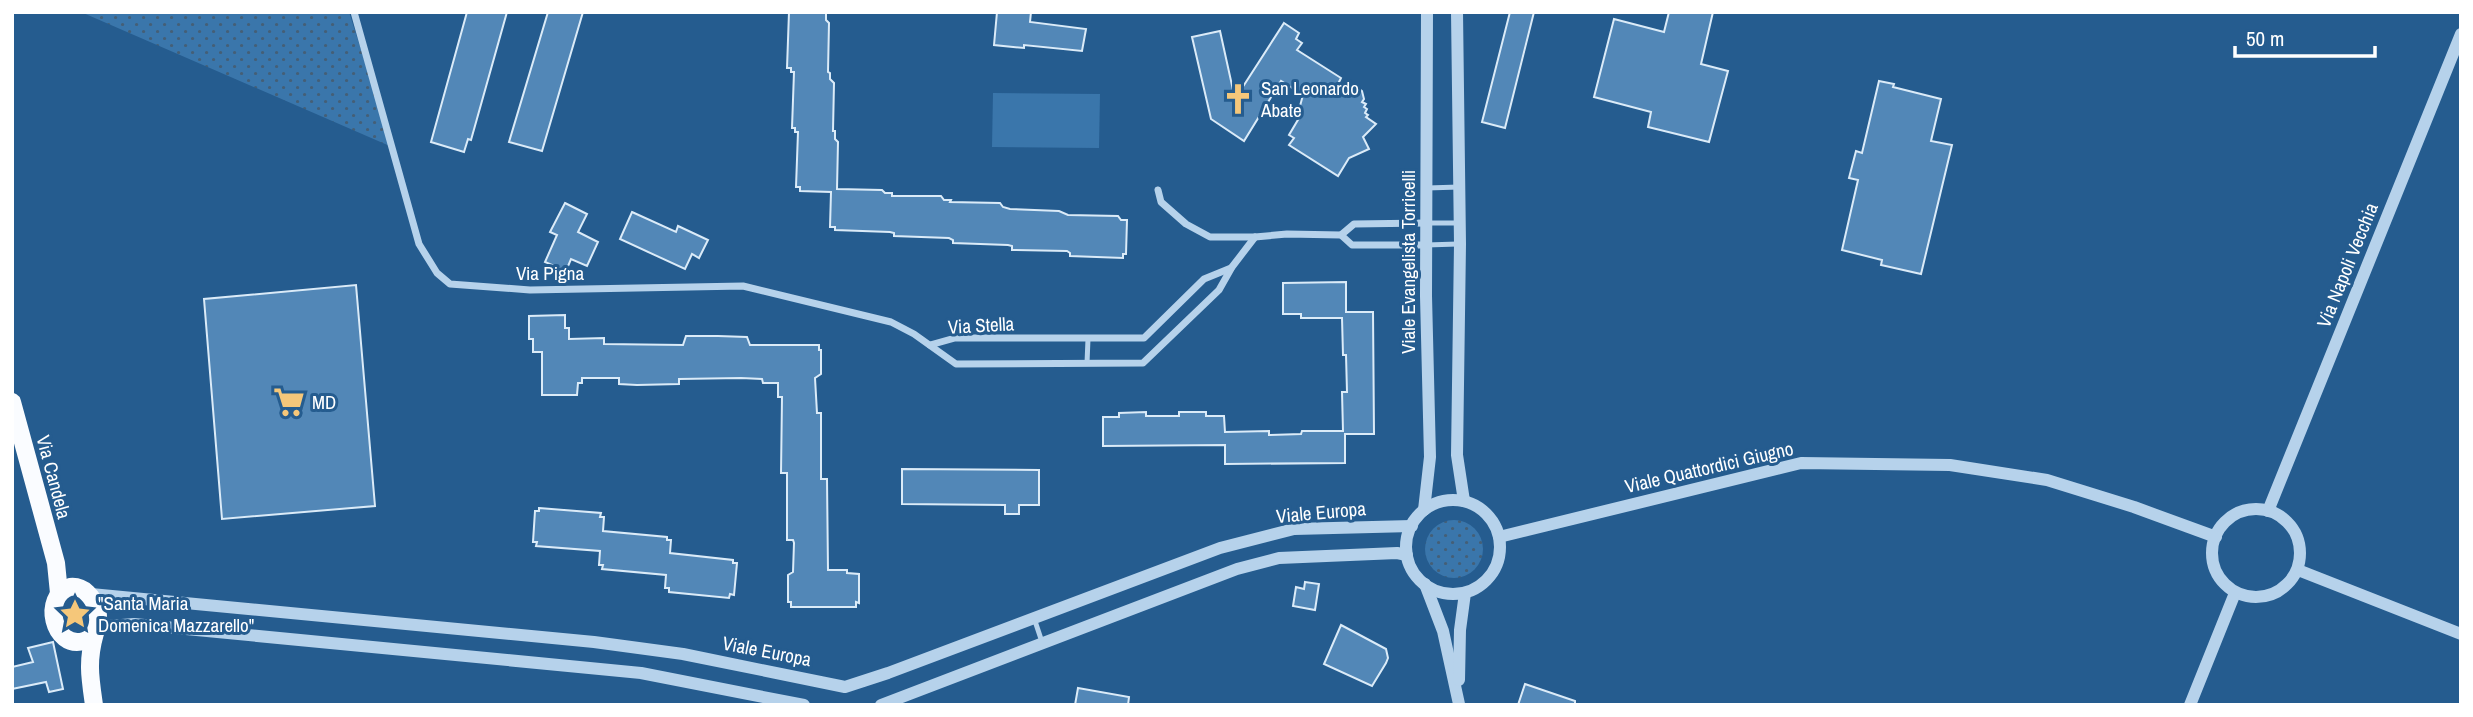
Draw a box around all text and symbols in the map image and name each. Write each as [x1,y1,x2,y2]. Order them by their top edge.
scale bar [2235,14,2375,58]
text: 50 m [2246,24,2284,53]
place label: San Leonardo Abate [1260,75,1359,123]
church icon: San Leonardo Abate [1221,82,1255,116]
street label: Viale Evangelista Torricelli [1395,170,1421,354]
street label: Via Napoli Vecchia [2310,199,2384,331]
street label: Via Pigna [516,260,584,286]
street label: Via Stella [947,310,1015,340]
supermarket icon: MD [272,385,306,419]
place label: MD [312,389,336,415]
street label: Via Candela [30,432,78,522]
street label: Viale Quattordici Giugno [1622,435,1796,499]
street label: Viale Europa [1275,495,1367,529]
place label: "Santa Maria Domenica Mazzarello" [98,590,254,638]
place icon: "Santa Maria Domenica Mazzarello" [58,597,92,631]
street label: Viale Europa [720,630,814,672]

